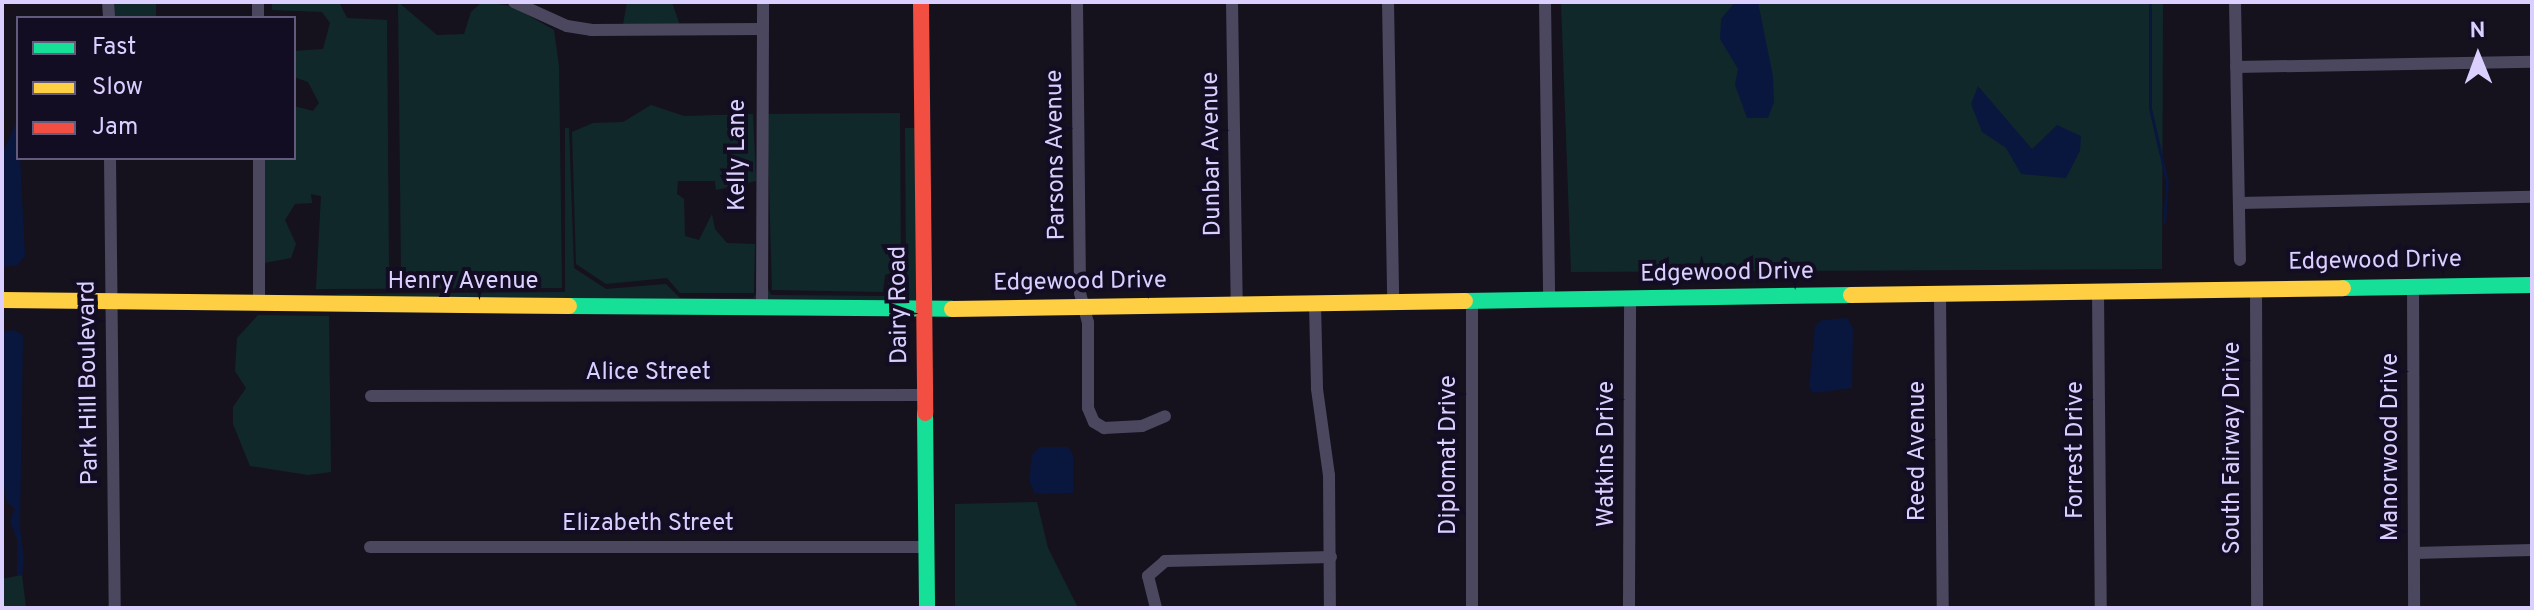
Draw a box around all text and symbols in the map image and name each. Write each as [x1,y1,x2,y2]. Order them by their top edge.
legend [16,16,296,160]
north arrow [2438,16,2518,96]
text: N [2469,18,2486,45]
text: Fast [92,33,136,63]
street label: Parsons Avenue [1041,69,1073,241]
street label: Dunbar Avenue [1197,71,1229,237]
text: Slow [92,73,143,103]
street label: Kelly Lane [725,99,753,211]
text: Jam [92,113,138,143]
street label: Dairy Road [885,246,915,364]
street label: Edgewood Drive [2288,246,2462,278]
street label: Edgewood Drive [1640,258,1814,290]
street label: Edgewood Drive [993,267,1167,299]
street label: Henry Avenue [387,269,539,297]
street label: Park Hill Boulevard [74,280,106,486]
street label: South Fairway Drive [2220,342,2248,554]
street label: Manorwood Drive [2378,353,2406,541]
street label: Alice Street [585,360,711,388]
street label: Diplomat Drive [1436,375,1464,535]
street label: Reed Avenue [1905,380,1933,522]
street label: Watkins Drive [1594,381,1622,527]
street label: Forrest Drive [2063,381,2091,519]
street label: Elizabeth Street [562,511,734,539]

